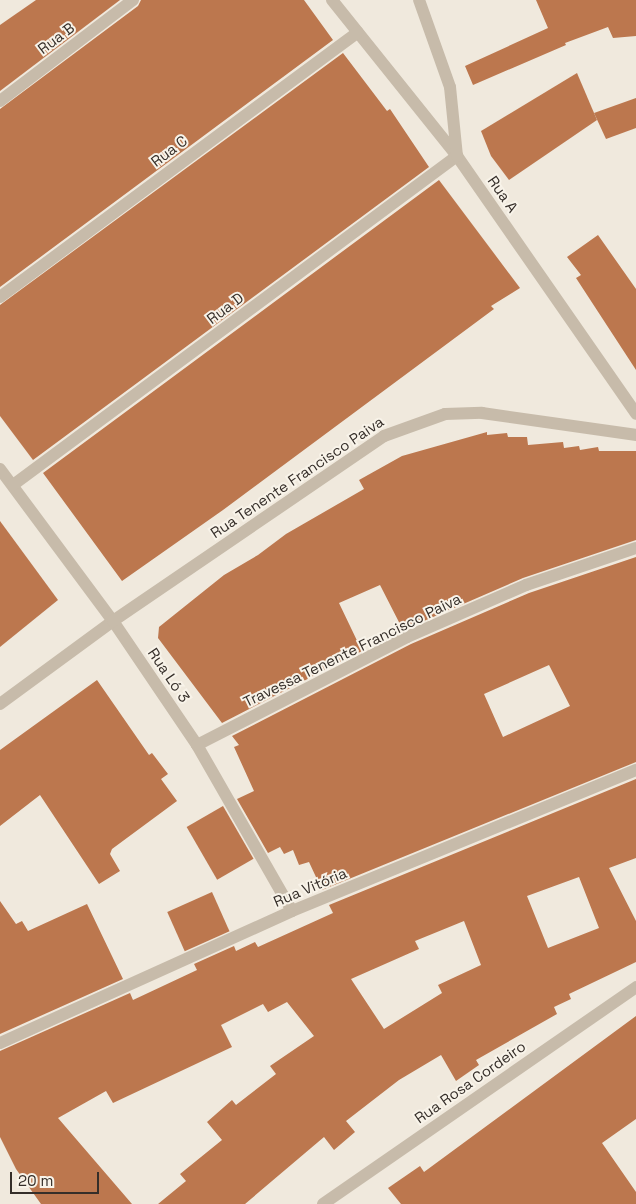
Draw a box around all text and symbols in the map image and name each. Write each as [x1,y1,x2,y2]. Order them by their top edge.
street label: Rua B [34,18,78,58]
street label: Rua C [147,132,191,170]
street label: Rua A [484,172,522,216]
street label: Rua D [203,288,247,328]
street label: Rua Tenente Francisco Paiva [207,412,387,542]
street label: Travessa Tenente Francisco Paiva [240,589,464,711]
street label: Rua Ló 3 [144,644,194,706]
street label: Rua Vitória [271,863,349,911]
street label: Rua Rosa Cordeiro [411,1037,529,1127]
scale bar [12,1162,101,1194]
text: 20 m [18,1171,53,1190]

